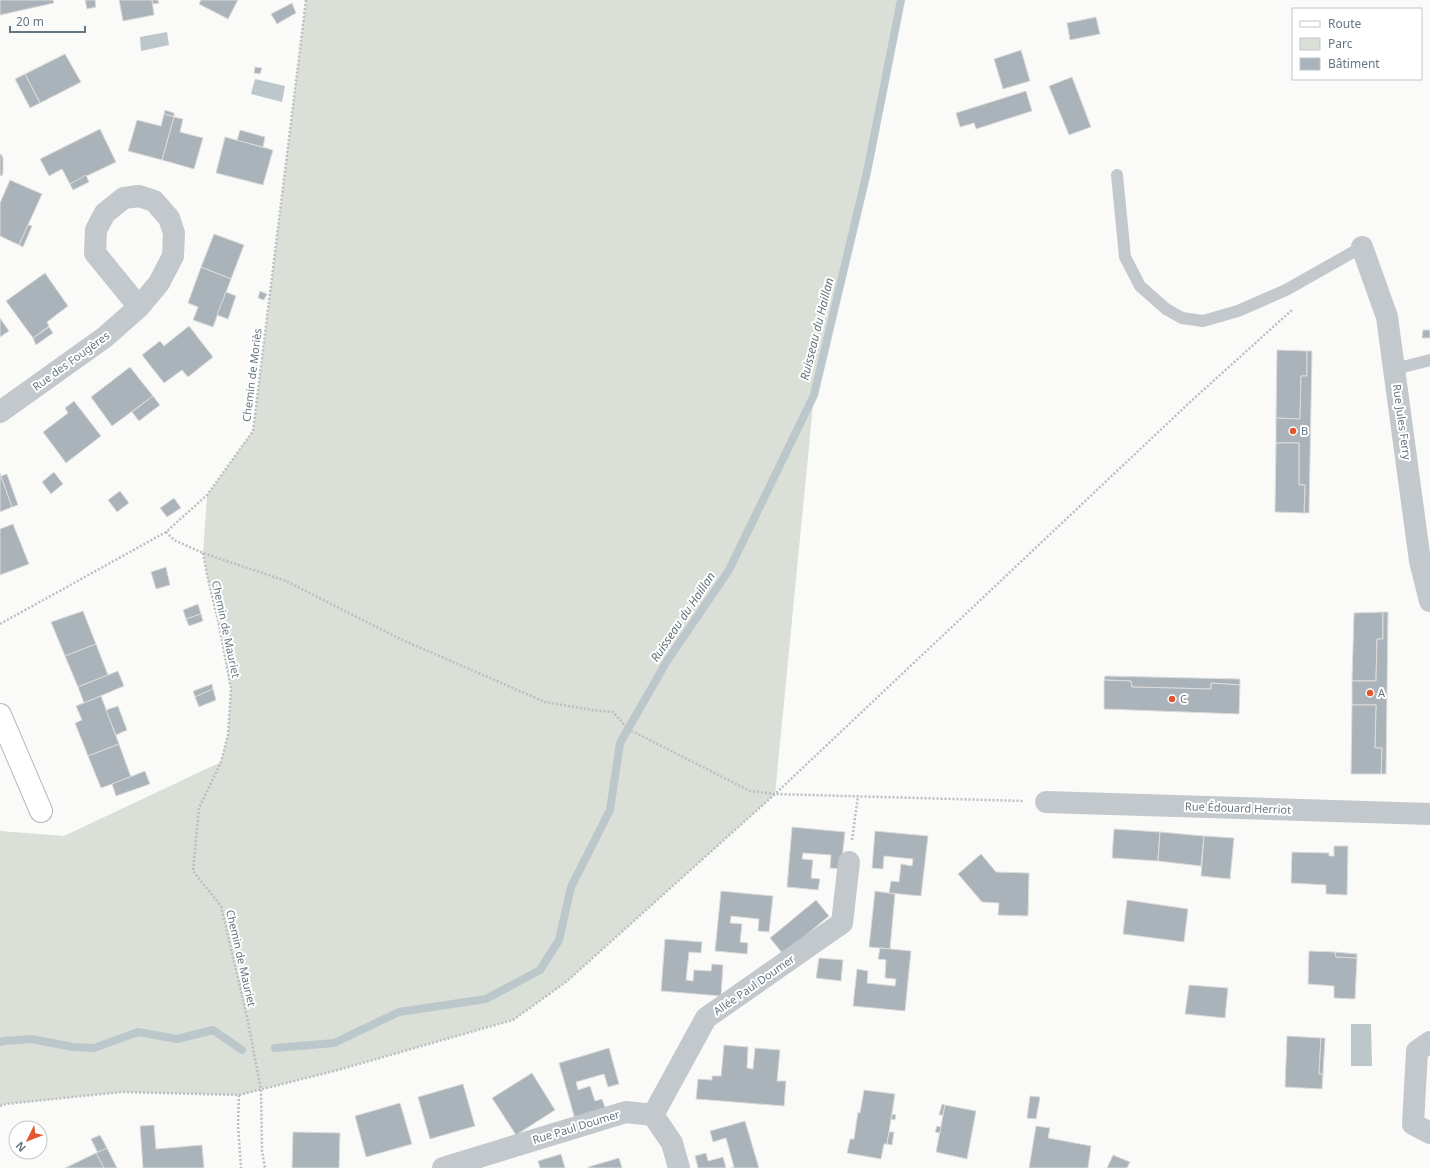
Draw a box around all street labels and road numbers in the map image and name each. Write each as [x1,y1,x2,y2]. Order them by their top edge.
street label: Chemin de Moriès [238,327,265,423]
street label: Rue des Fougères [29,328,112,394]
street label: Rue Jules Ferry [1390,383,1415,461]
street label: Chemin de Mauriet [209,579,244,679]
street label: Rue Édouard Herriot [1185,798,1291,817]
street label: Chemin de Mauriet [223,908,260,1008]
street label: Allée Paul Doumer [710,951,798,1018]
street label: Rue Paul Doumer [530,1106,622,1147]

